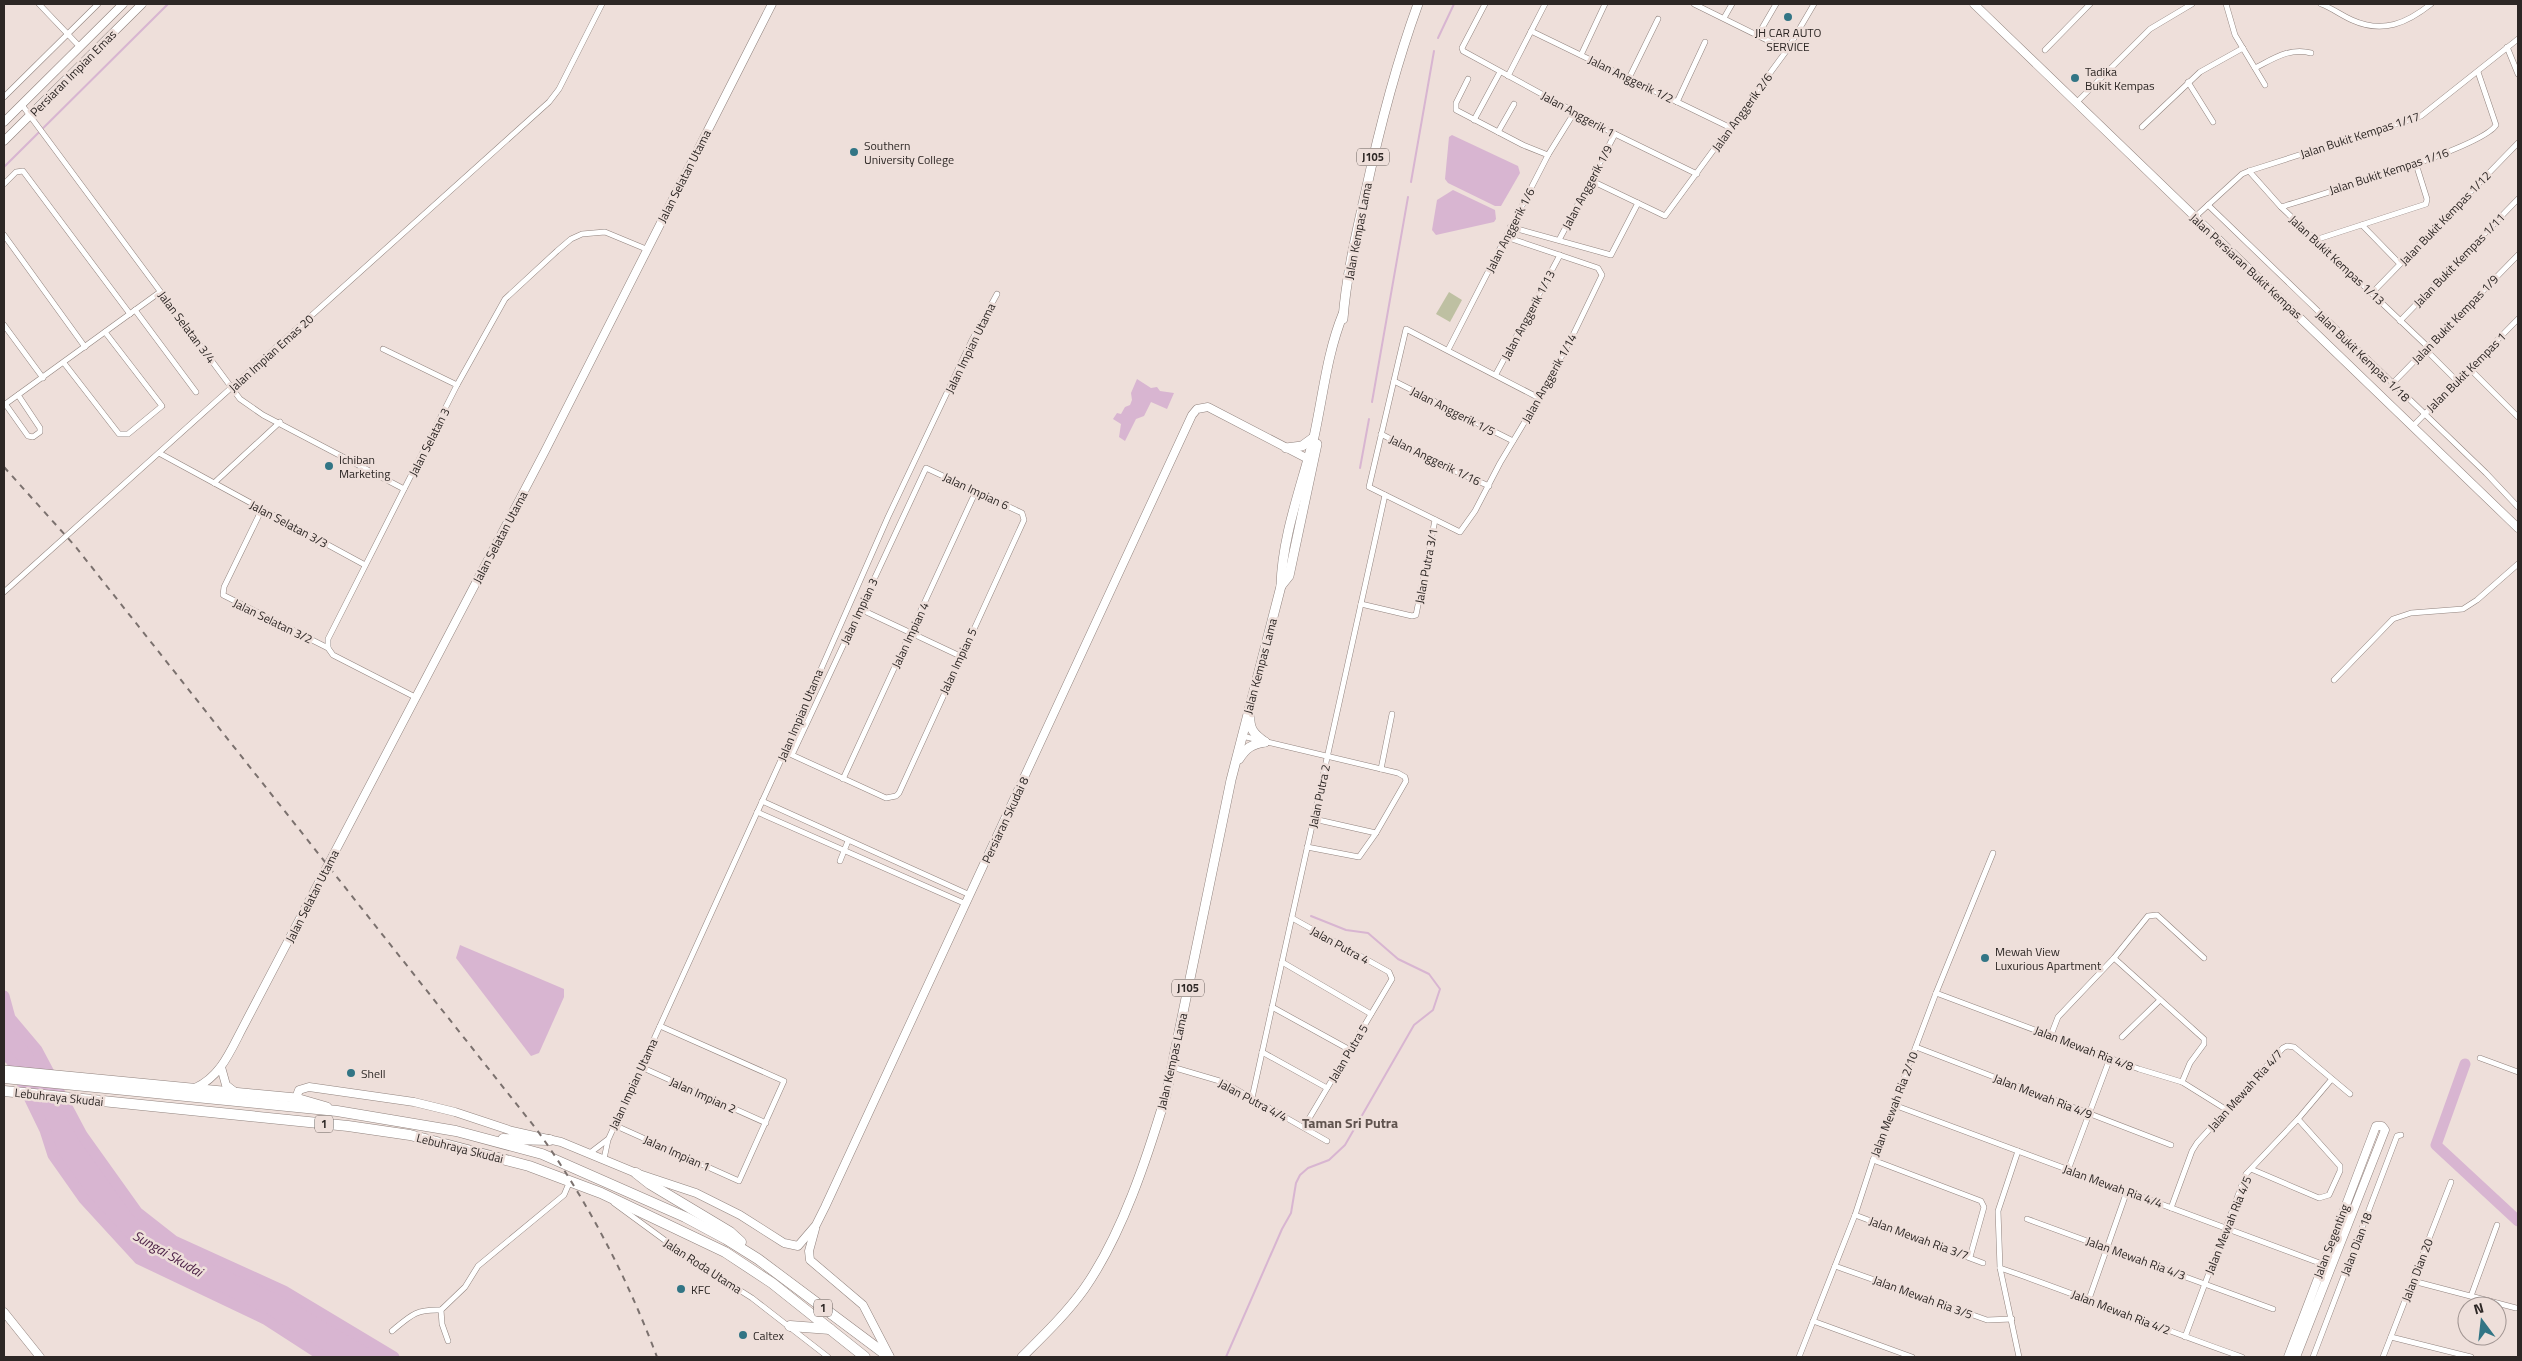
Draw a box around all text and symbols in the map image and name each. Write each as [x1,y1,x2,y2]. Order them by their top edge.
marker: JH CAR AUTO SERVICE [1782,11,1794,23]
place label: JH CAR AUTO SERVICE [1755,23,1821,56]
street label: Persiaran Impian Emas [25,25,121,121]
street label: Jalan Anggerik 1/2 [1585,50,1677,108]
place label: Tadika Bukit Kempas [2085,62,2155,95]
street label: Jalan Anggerik 2/6 [1707,69,1777,155]
marker: Tadika Bukit Kempas [2069,72,2081,84]
street label: Jalan Anggerik 1 [1538,86,1618,142]
street label: Jalan Bukit Kempas 1/17 [2298,107,2422,163]
street label: Jalan Selatan Utama [652,126,716,226]
place label: Southern University College [864,136,954,169]
street label: Jalan Anggerik 1/9 [1557,141,1617,232]
street label: Jalan Bukit Kempas 1/16 [2327,143,2452,199]
marker: Southern University College [848,146,860,158]
road number: J105 [1357,148,1389,166]
street label: Jalan Bukit Kempas 1/12 [2395,167,2495,269]
street label: Jalan Kempas Lama [1339,181,1377,281]
street label: Jalan Anggerik 1/6 [1480,184,1540,276]
street label: Jalan Persiaran Bukit Kempas [2185,209,2307,324]
street label: Jalan Bukit Kempas 1/11 [2409,209,2509,311]
street label: Jalan Bukit Kempas 1/13 [2285,211,2389,309]
street label: Jalan Anggerik 1/13 [1496,267,1560,363]
street label: Jalan Bukit Kempas 1/9 [2407,270,2503,368]
street label: Jalan Selatan 3/4 [153,287,221,367]
street label: Jalan Impian Utama [940,300,1000,396]
street label: Jalan Bukit Kempas 1/18 [2312,306,2415,406]
street label: Jalan Impian Emas 20 [224,309,318,396]
street label: Jalan Bukit Kempas 1 [2422,328,2510,416]
street label: Jalan Anggerik 1/14 [1517,330,1582,426]
street label: Jalan Anggerik 1/5 [1407,381,1499,441]
street label: Jalan Selatan 3 [404,404,454,480]
street label: Jalan Anggerik 1/16 [1386,430,1484,490]
place label: Ichiban Marketing [339,450,390,483]
marker: Ichiban Marketing [323,460,335,472]
street label: Jalan Impian 6 [940,467,1012,515]
street label: Jalan Selatan Utama [468,488,532,586]
street label: Jalan Selatan 3/3 [246,495,332,553]
street label: Jalan Putra 3/1 [1409,527,1443,605]
street label: Jalan Impian 3 [835,575,883,647]
street label: Jalan Selatan 3/2 [230,594,316,648]
street label: Jalan Impian 4 [886,599,934,671]
street label: Jalan Kempas Lama [1238,616,1282,716]
street label: Jalan Impian 5 [934,625,982,697]
street label: Jalan Impian Utama [772,666,828,764]
street label: Jalan Putra 2 [1303,762,1335,830]
street label: Persiaran Skudai 8 [977,773,1034,866]
street label: Jalan Selatan Utama [280,846,344,946]
street label: Jalan Putra 4 [1307,921,1373,969]
place label: Mewah View Luxurious Apartment [1995,942,2102,975]
marker: Mewah View Luxurious Apartment [1979,952,1991,964]
road number: J105 [1172,980,1204,996]
street label: Jalan Kempas Lama [1152,1011,1192,1111]
street label: Jalan Putra 5 [1323,1020,1373,1086]
street label: Jalan Mewah Ria 4/8 [2032,1020,2136,1076]
street label: Jalan Impian Utama [604,1035,662,1133]
street label: Jalan Mewah Ria 4/7 [2203,1045,2287,1135]
street label: Jalan Mewah Ria 2/10 [1865,1048,1923,1159]
place label: Shell [361,1064,386,1083]
marker: Shell [345,1067,357,1079]
street label: Jalan Mewah Ria 4/9 [1991,1068,2095,1124]
street label: Jalan Impian 2 [667,1072,739,1118]
street label: Jalan Putra 4/4 [1215,1074,1291,1126]
street label: Lebuhraya Skudai [14,1083,104,1111]
district label: Taman Sri Putra [1302,1112,1398,1133]
road number: 1 [315,1116,333,1132]
street label: Lebuhraya Skudai [415,1128,505,1168]
street label: Jalan Impian 1 [641,1130,713,1176]
street label: Jalan Mewah Ria 4/4 [2061,1159,2166,1213]
street label: Jalan Mewah Ria 4/5 [2200,1173,2257,1277]
street label: Jalan Segenting [2308,1201,2354,1281]
street label: Jalan Dian 18 [2335,1209,2377,1278]
street label: Jalan Mewah Ria 3/7 [1867,1211,1971,1265]
water label: Sungai Skudai [129,1225,209,1283]
street label: Jalan Mewah Ria 4/3 [2084,1231,2188,1285]
street label: Jalan Roda Utama [660,1234,746,1298]
street label: Jalan Dian 20 [2396,1235,2438,1304]
street label: Jalan Mewah Ria 3/5 [1871,1270,1976,1324]
place label: KFC [691,1280,711,1299]
marker: KFC [675,1283,687,1295]
street label: Jalan Mewah Ria 4/2 [2069,1284,2173,1340]
north arrow [2457,1296,2507,1346]
text: N [2471,1297,2486,1319]
road number: 1 [814,1300,832,1316]
place label: Caltex [753,1326,785,1345]
marker: Caltex [737,1329,749,1341]

